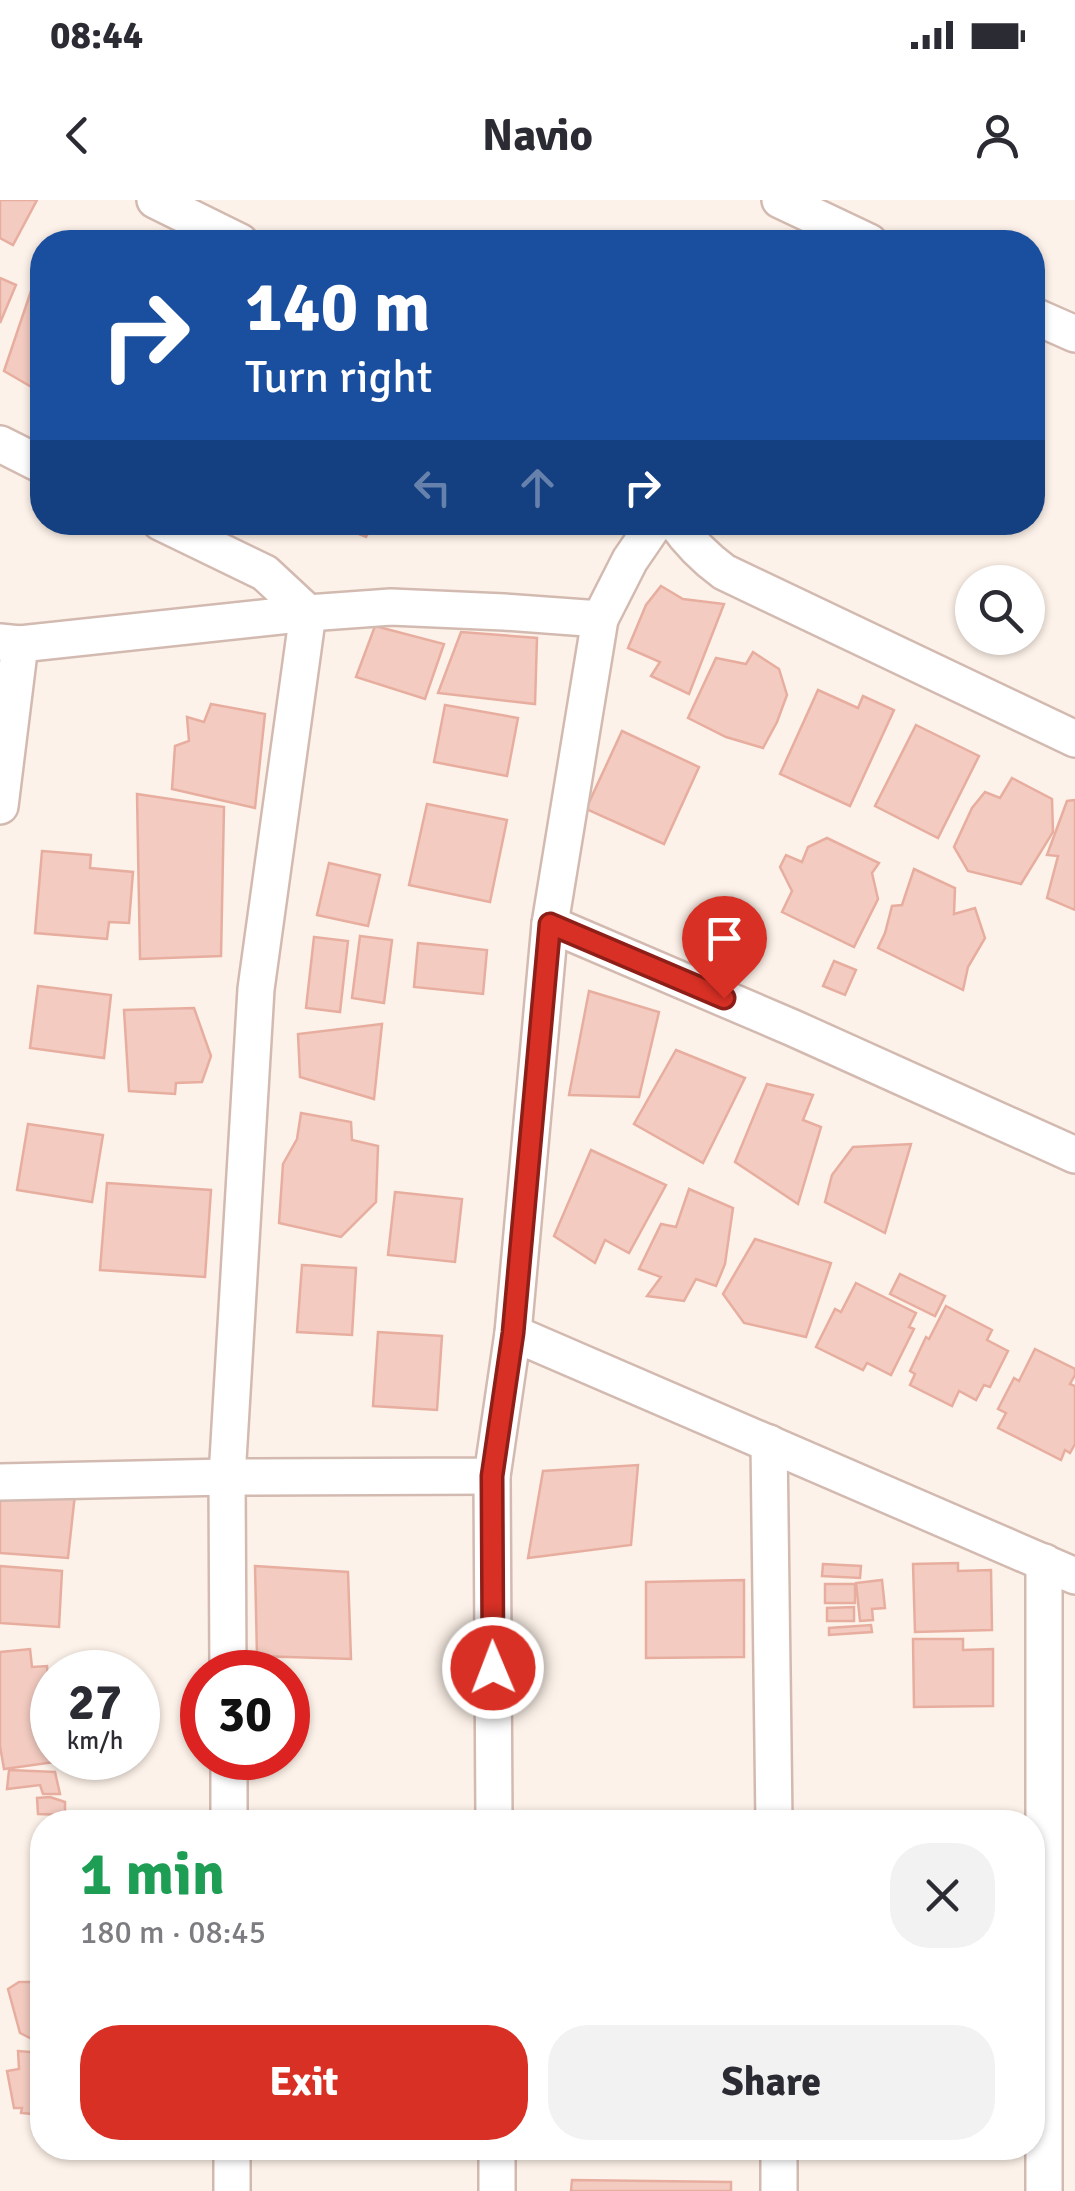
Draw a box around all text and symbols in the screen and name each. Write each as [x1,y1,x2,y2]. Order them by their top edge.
text: 08:44 [50,12,143,59]
icon: back [50,108,105,163]
text: Navio [482,108,593,163]
icon: person [970,108,1025,163]
text: 140 m [245,264,430,350]
icon: right [80,270,210,400]
text: Turn right [245,350,433,405]
icon: left [405,460,460,515]
icon: ahead [510,460,565,515]
icon: right [615,460,670,515]
map controls [955,565,1045,655]
button: search [955,565,1045,655]
pin [682,896,767,999]
icon: arrive [697,911,752,966]
position arrow [441,1616,545,1720]
speed limit sign: 30 [180,1650,310,1780]
text: 27 [68,1672,122,1734]
text: km/h [67,1725,123,1756]
text: 1 min [80,1838,225,1912]
button: close [890,1843,995,1948]
text: 180 m · 08:45 [80,1913,266,1952]
button: Exit [80,2025,528,2140]
button: Share [548,2025,995,2140]

